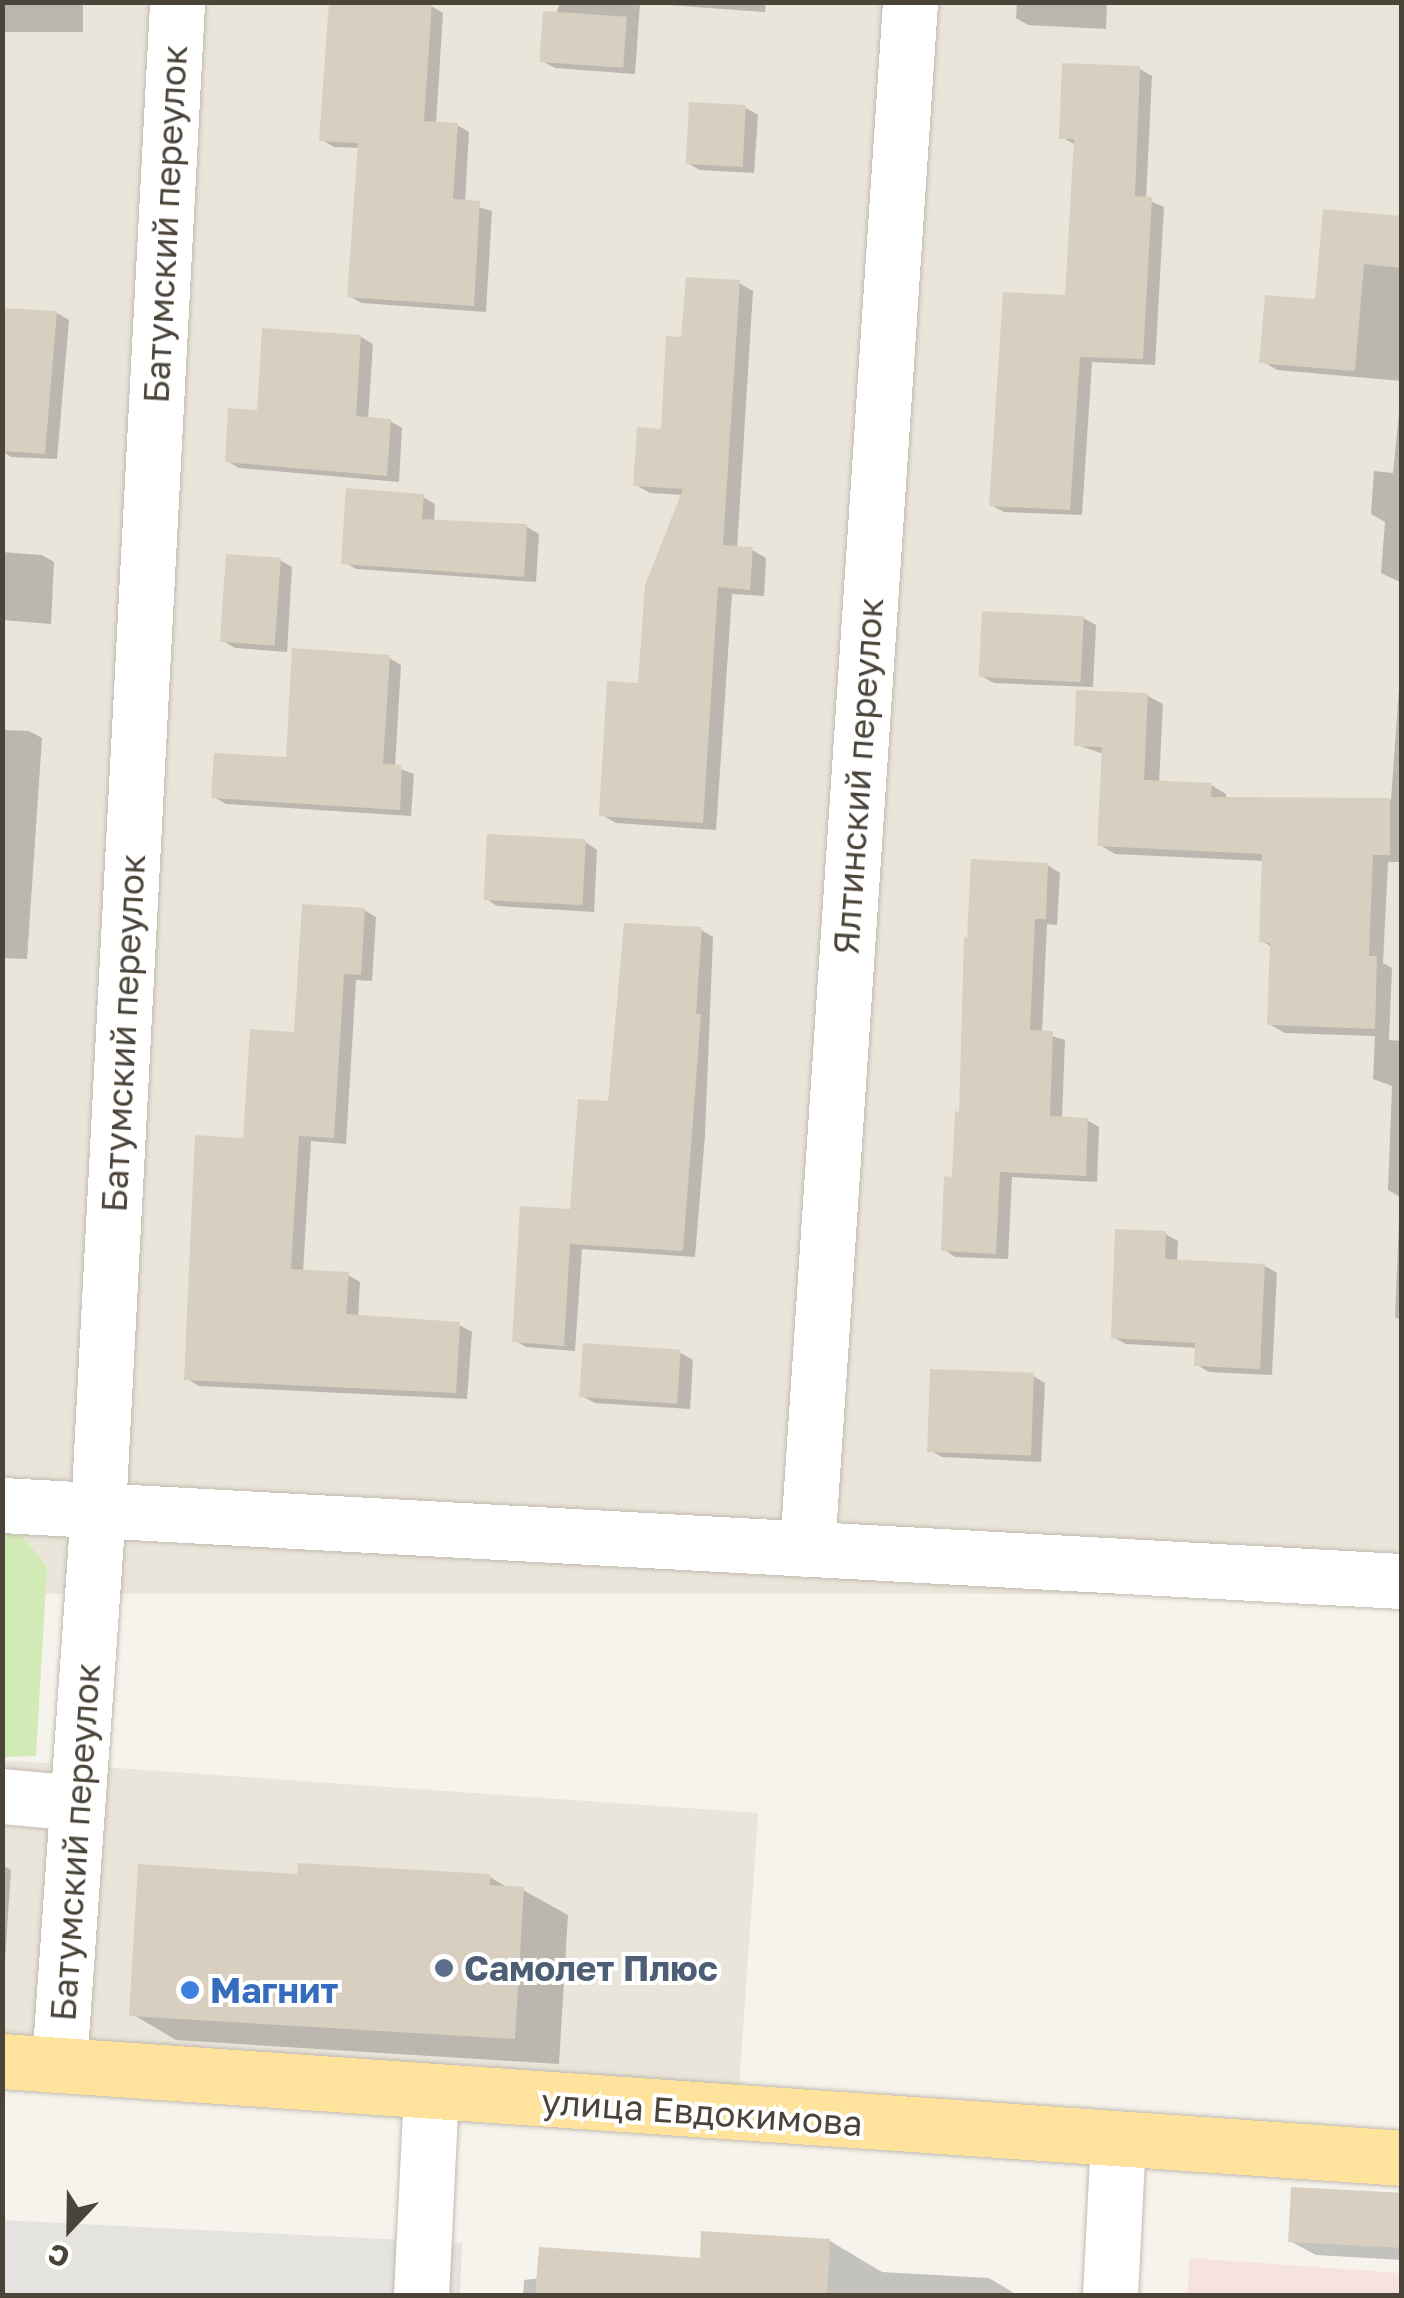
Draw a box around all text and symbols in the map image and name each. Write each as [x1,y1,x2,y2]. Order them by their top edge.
street label: Батумский переулок [135,44,195,404]
street label: Ялтинский переулок [825,596,891,956]
street label: Батумский переулок [93,853,153,1213]
street label: Батумский переулок [42,1662,108,2022]
place label: Самолет Плюс [464,1947,718,1989]
marker: Самолет Плюс [433,1957,455,1979]
place label: Магнит [210,1969,338,2011]
marker: Магнит [179,1979,201,2001]
street label: улица Евдокимова [540,2080,864,2144]
north arrow [20,2178,120,2278]
text: С [43,2237,74,2275]

